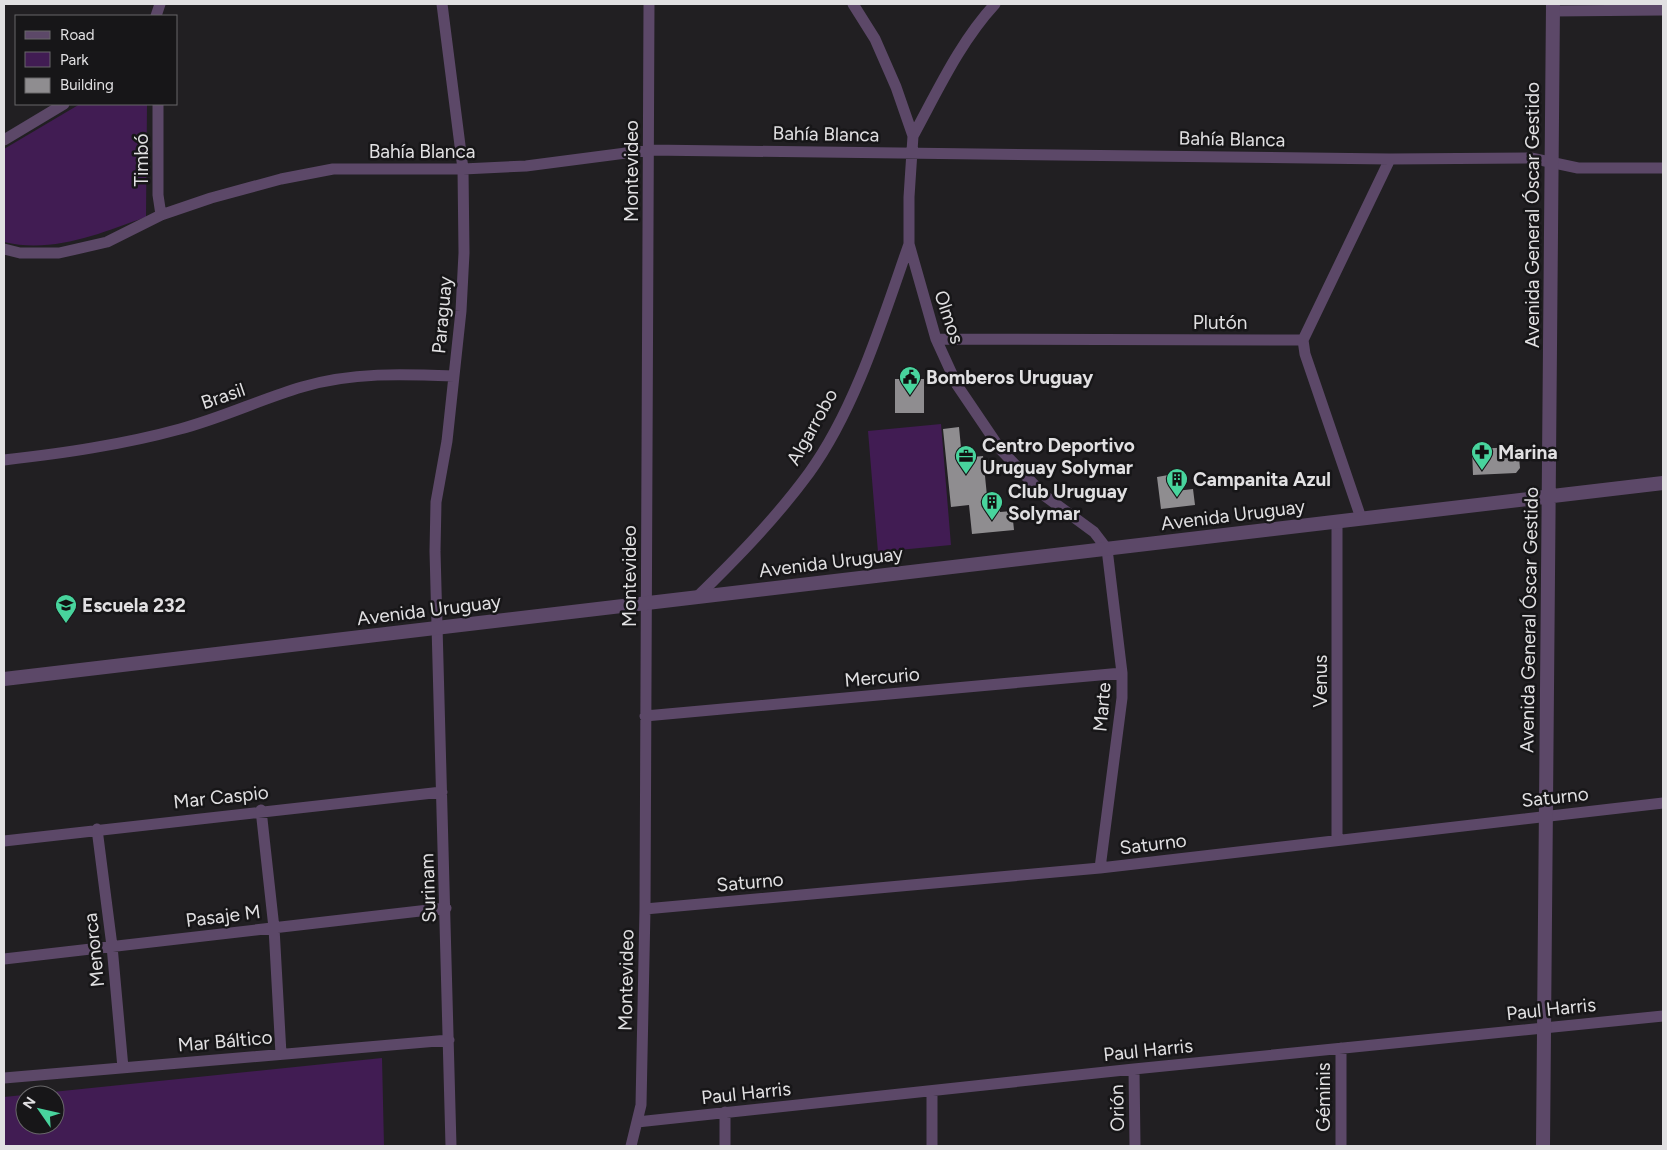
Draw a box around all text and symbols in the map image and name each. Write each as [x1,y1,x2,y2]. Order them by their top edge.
legend [15,15,178,105]
text: Road [60,26,95,44]
text: Park [60,51,89,69]
text: Building [60,76,114,94]
street label: Avenida General Óscar Gestido [1521,82,1544,348]
street label: Montevideo [620,120,643,222]
street label: Bahía Blanca [772,122,880,146]
street label: Bahía Blanca [1178,127,1286,151]
street label: Timbó [130,133,153,187]
street label: Bahía Blanca [369,140,475,163]
street label: Paraguay [427,275,457,355]
street label: Olmos [929,287,969,347]
street label: Plutón [1193,311,1247,334]
public building icon: Bomberos Uruguay [898,365,922,396]
place label: Bomberos Uruguay [926,366,1093,389]
street label: Brasil [198,378,248,414]
street label: Algarrobo [782,385,842,469]
place label: Centro Deportivo Uruguay Solymar [982,434,1135,479]
pharmacy icon: Marina [1470,440,1494,471]
place label: Marina [1498,441,1558,464]
office icon: Centro Deportivo Uruguay Solymar [954,444,978,475]
building icon: Campanita Azul [1165,467,1189,498]
place label: Campanita Azul [1193,468,1331,491]
place label: Club Uruguay Solymar [1008,480,1128,525]
street label: Avenida General Óscar Gestido [1515,487,1543,753]
building icon: Club Uruguay Solymar [980,490,1004,521]
street label: Avenida Uruguay [1160,495,1306,535]
street label: Montevideo [618,525,641,627]
street label: Avenida Uruguay [758,542,904,582]
street label: Avenida Uruguay [356,590,502,630]
school or university icon: Escuela 232 [54,593,78,624]
place label: Escuela 232 [82,594,186,617]
street label: Venus [1309,654,1332,707]
street label: Mercurio [843,662,921,692]
street label: Marte [1088,681,1116,733]
street label: Mar Caspio [172,781,270,813]
street label: Saturno [1520,782,1590,812]
street label: Saturno [1118,828,1188,860]
street label: Surinam [415,853,441,923]
street label: Saturno [716,868,784,896]
street label: Pasaje M [184,900,262,932]
street label: Menorca [79,912,109,988]
street label: Montevideo [614,929,638,1031]
street label: Paul Harris [1505,993,1597,1025]
street label: Mar Báltico [177,1025,273,1057]
street label: Paul Harris [1102,1034,1194,1066]
street label: Géminis [1312,1062,1335,1132]
street label: Paul Harris [700,1077,792,1109]
street label: Orión [1105,1084,1129,1132]
north arrow [15,1085,65,1135]
text: N [20,1094,40,1112]

